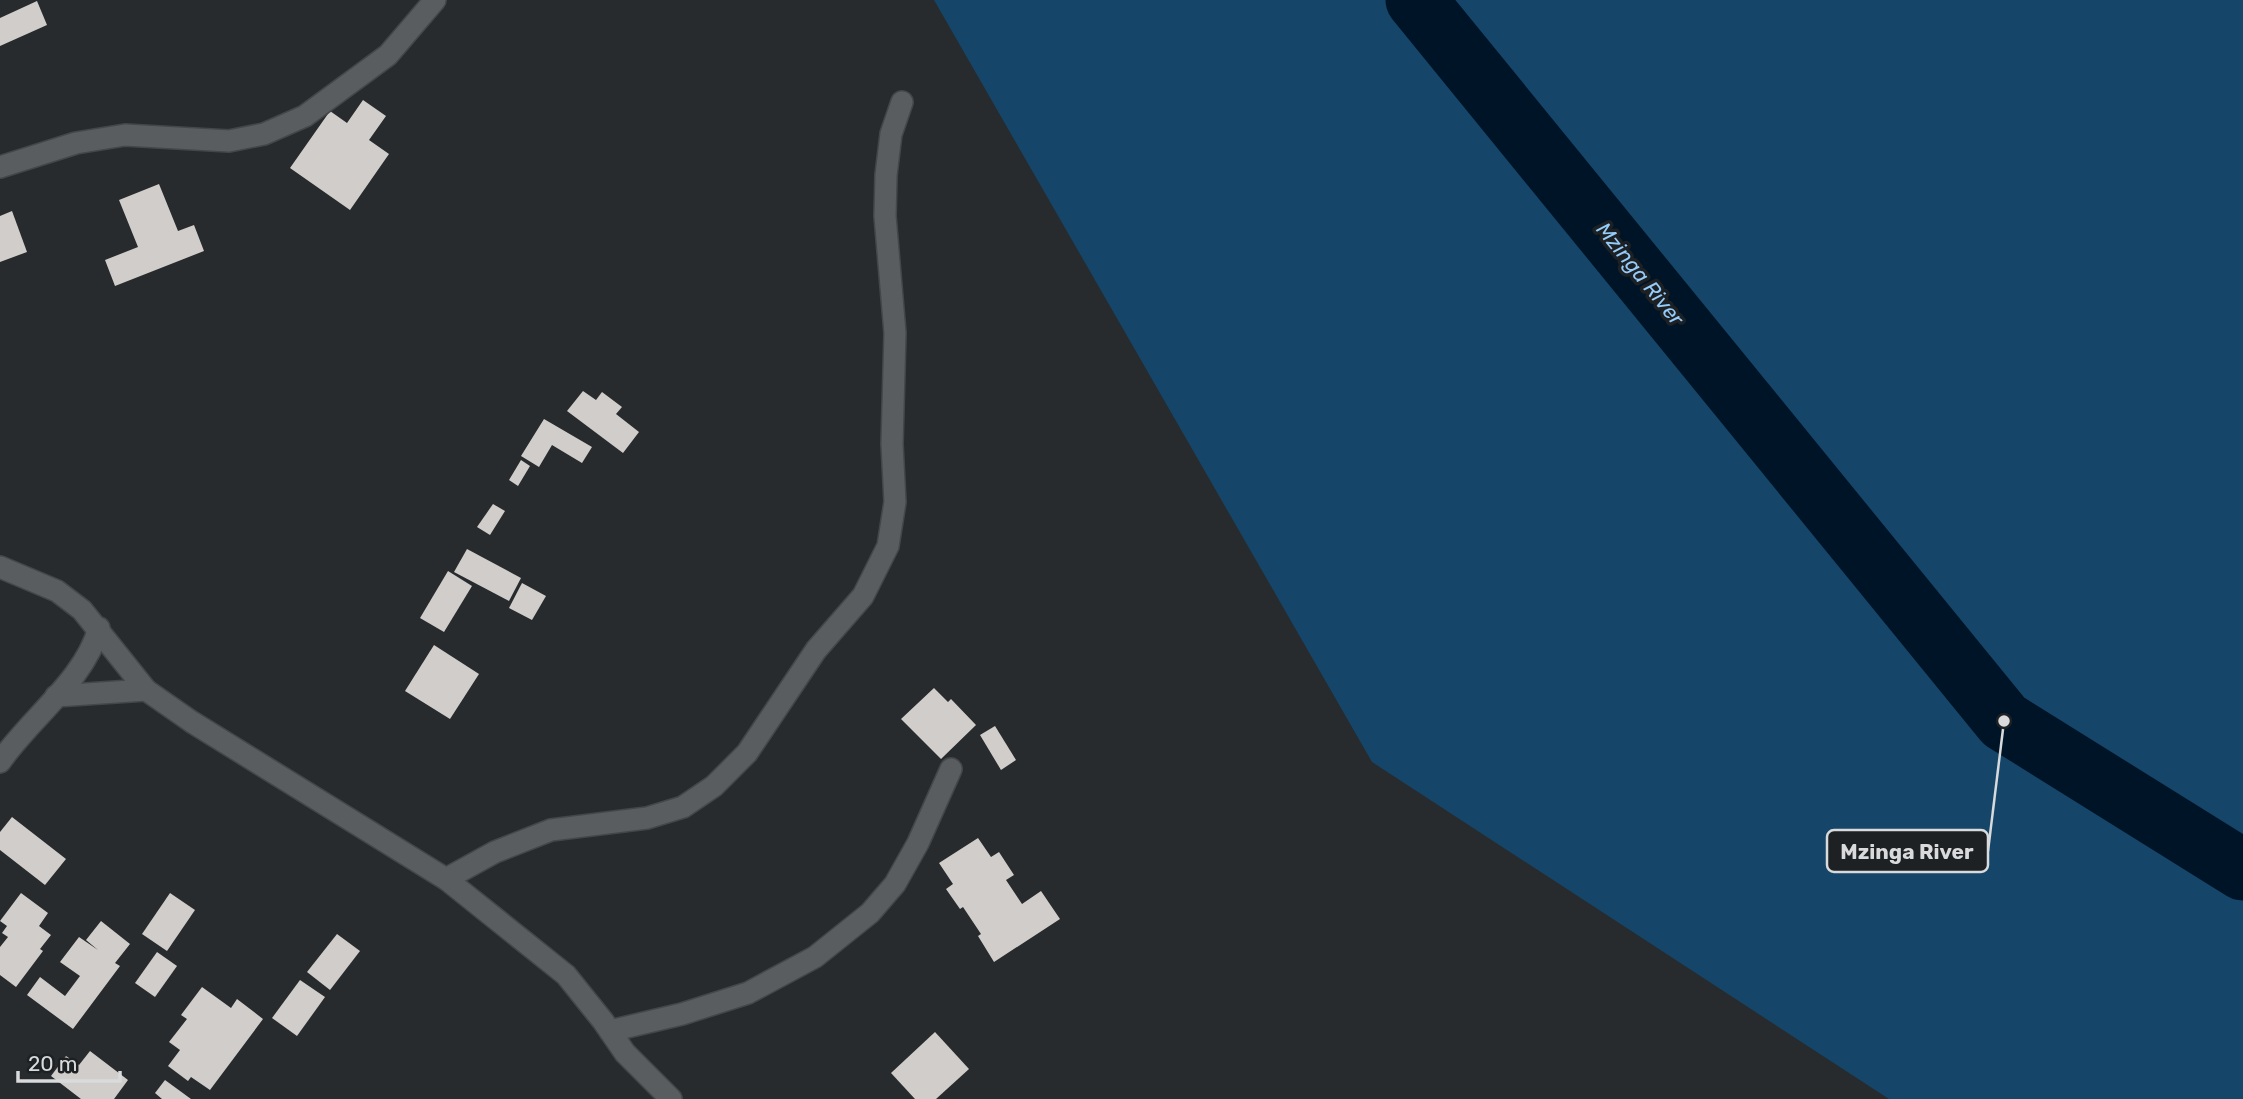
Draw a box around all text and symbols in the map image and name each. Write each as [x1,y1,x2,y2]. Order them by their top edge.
water label: Mzinga River [1591,217,1690,331]
callout: Mzinga River [1827,830,1988,872]
text: Mzinga River [1840,839,1974,864]
scale bar [18,1040,119,1084]
text: 20 m [28,1051,77,1076]

